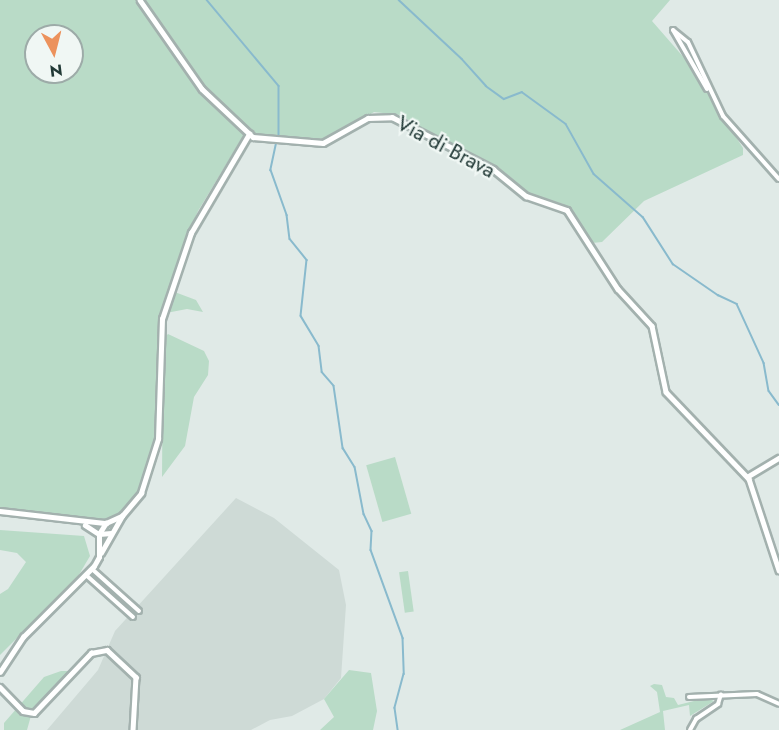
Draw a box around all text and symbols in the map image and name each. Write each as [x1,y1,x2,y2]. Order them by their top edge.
north arrow [24,24,84,84]
text: N [48,58,64,83]
street label: Via di Brava [393,111,499,183]

